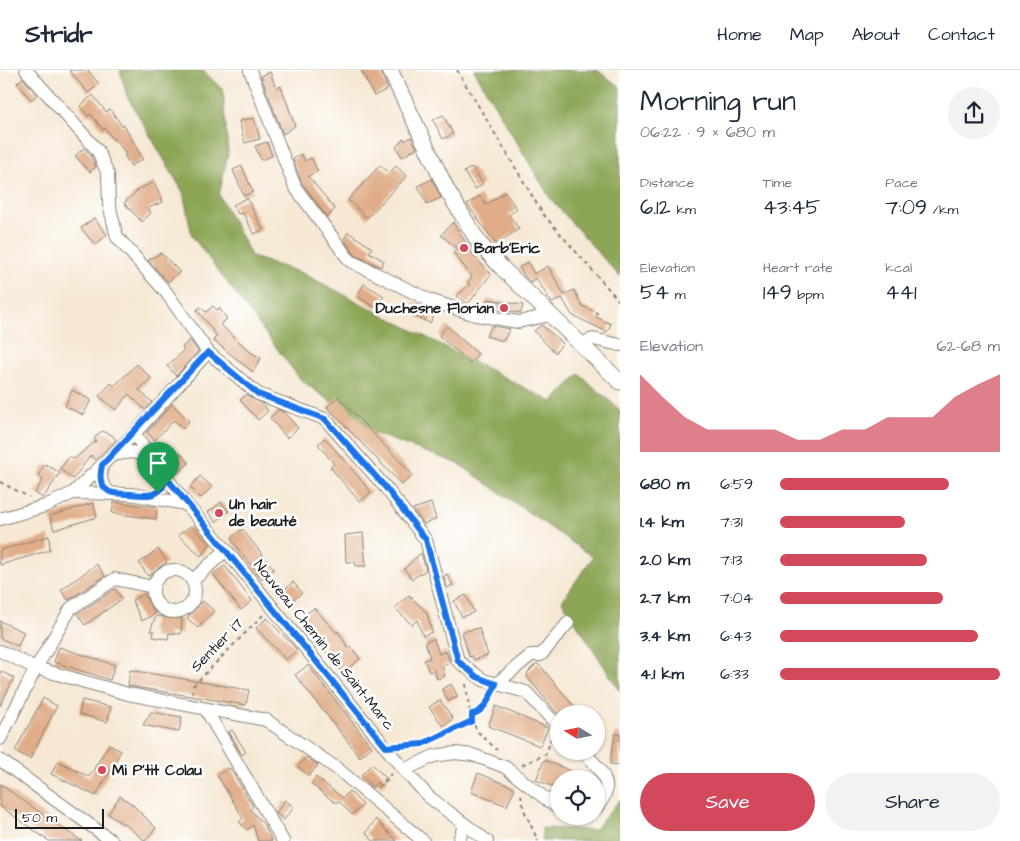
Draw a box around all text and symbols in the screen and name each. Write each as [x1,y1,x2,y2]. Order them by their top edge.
text: Stridr [25,18,93,52]
text: Home [717,22,762,47]
text: Map [790,22,824,47]
text: About [852,22,900,47]
text: Contact [928,22,995,47]
text: Morning run [640,82,796,121]
button: share [948,87,1000,139]
text: 06:22 · 9 × 680 m [640,121,775,143]
text: Distance [640,173,694,193]
text: Time [763,173,792,193]
text: Pace [885,173,918,193]
text: 6.12 [640,193,671,222]
text: 43:45 [763,193,820,222]
text: 7:09 [885,193,927,222]
text: km [671,200,696,220]
text: /km [927,200,958,220]
place label: Barb'Eric [474,238,541,259]
marker: Barb'Eric [458,242,470,254]
text: Elevation [640,258,695,278]
text: Heart rate [763,258,833,278]
text: kcal [885,258,912,278]
text: 54 [640,278,669,307]
text: 149 [763,278,792,307]
text: 441 [885,278,917,307]
text: m [669,285,686,305]
text: bpm [792,285,824,305]
place label: Duchesne Florian [376,298,494,319]
marker: Duchesne Florian [498,302,510,314]
text: Elevation [640,335,703,357]
text: 62–68 m [937,335,1000,357]
pin [137,442,179,493]
icon: arrive [144,449,172,477]
text: 680 m [640,473,689,495]
text: 6:59 [720,473,753,495]
place label: Un hair de beauté [228,494,297,532]
marker: Un hair de beauté [213,507,225,519]
text: 1.4 km [640,511,684,533]
text: 7:31 [720,511,743,533]
text: 2.0 km [640,549,690,571]
text: 7:13 [720,549,743,571]
street label: Nouveau Chemin de Saint-Marc [249,555,400,735]
text: 2.7 km [640,587,690,609]
text: 7:04 [720,587,754,609]
street label: Sentier i7 [186,613,248,677]
text: 3.4 km [640,625,690,647]
text: 6:43 [720,625,752,647]
text: 4.1 km [640,663,684,685]
text: 6:33 [720,663,749,685]
north arrow [550,705,605,760]
map controls [550,705,605,825]
place label: Mi P'tit Colau [112,760,202,781]
marker: Mi P'tit Colau [96,764,108,776]
button: locate [550,770,605,825]
button: Save [640,773,815,831]
button: Share [825,773,1000,831]
scale bar [15,806,104,829]
text: 50 m [22,808,57,828]

